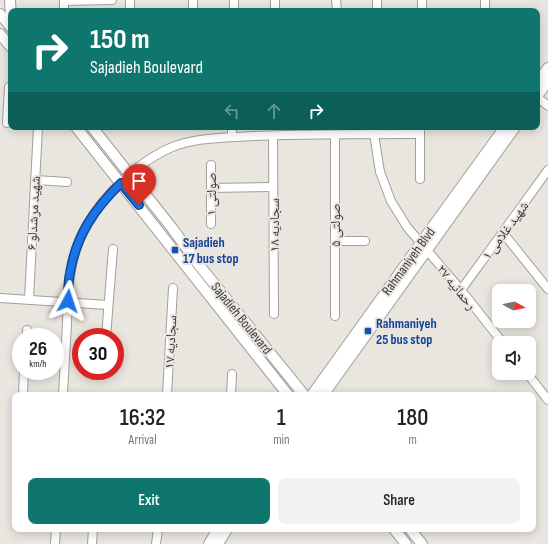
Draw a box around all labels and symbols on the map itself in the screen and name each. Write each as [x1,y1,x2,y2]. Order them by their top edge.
pin [122,164,156,205]
street label: صولتی ۱ [203,172,220,216]
street label: شهید مرشدلو ۶ [23,175,44,251]
street label: سجادیه ۱۸ [266,198,283,252]
street label: شهید غلامی ۱ [478,198,532,263]
street label: صولتی ۵ [327,203,344,247]
street label: Rahmaniyeh Blvd [378,224,439,299]
place label: Sajadieh 17 bus stop [183,234,239,267]
marker: Sajadieh 17 bus stop [170,245,180,255]
street label: رحمانیه ۲۷ [433,261,480,314]
street label: Sajadieh Boulevard [207,279,276,358]
position arrow [47,280,89,322]
north arrow [492,284,536,328]
street label: سجادیه ۱۷ [161,315,180,369]
place label: Rahmaniyeh 25 bus stop [376,315,437,348]
marker: Rahmaniyeh 25 bus stop [363,326,373,336]
speed limit sign: 30 [72,328,124,380]

